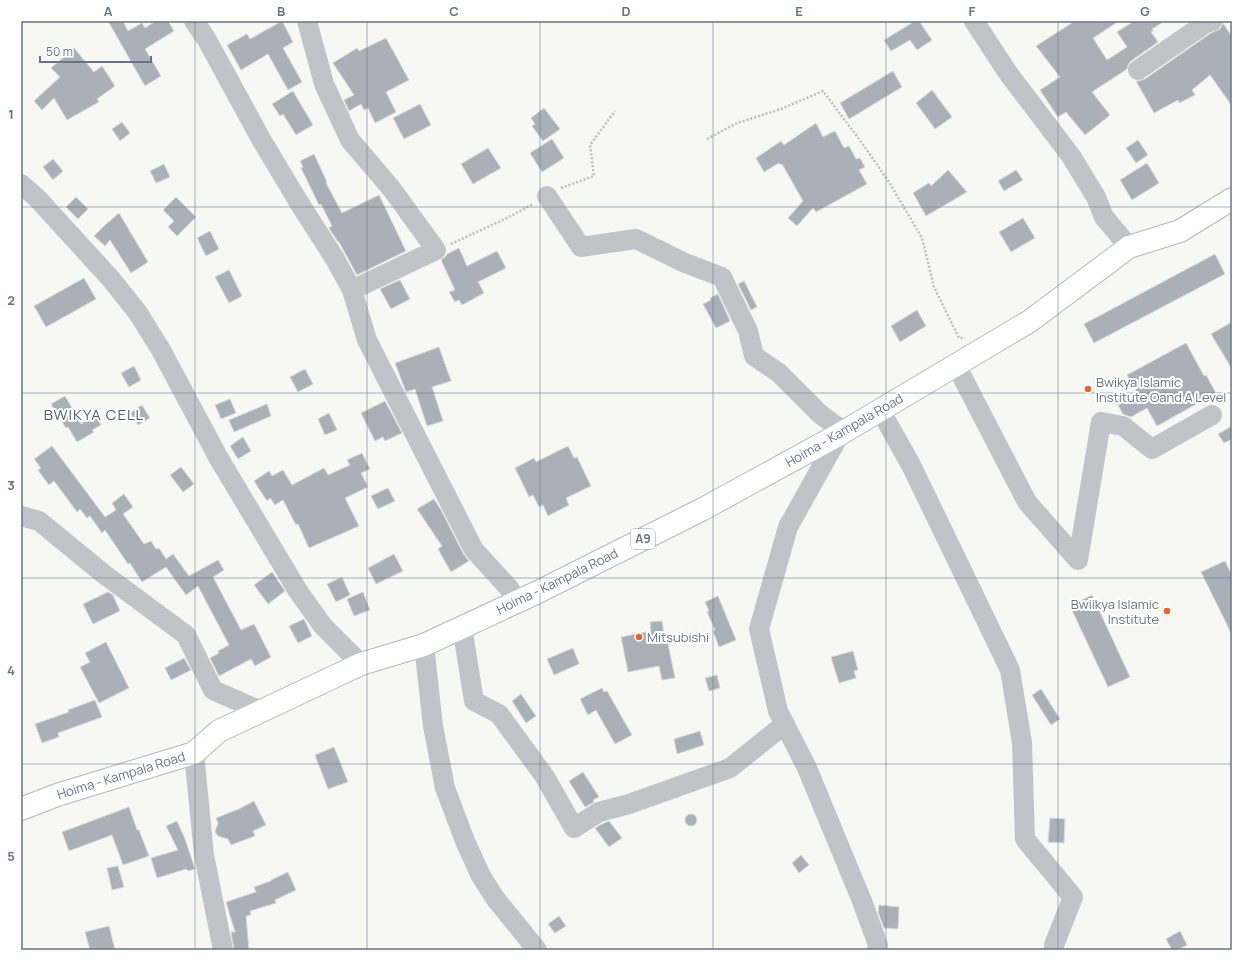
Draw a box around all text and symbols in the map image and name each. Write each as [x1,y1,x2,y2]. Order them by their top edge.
text: A [104,2,113,20]
text: B [277,2,285,20]
text: C [449,2,459,20]
text: D [621,2,631,20]
text: E [795,2,803,20]
text: F [969,2,976,20]
text: G [1140,2,1150,20]
scale bar [40,38,151,64]
text: 50 m [46,43,73,60]
text: 1 [8,105,14,123]
text: 2 [7,291,15,309]
place label: Bwikya Islamic Institute Oand A Level [1096,373,1226,406]
marker: Bwikya Islamic Institute Oand A Level [1083,384,1093,394]
street label: Hoima - Kampala Road [782,389,906,471]
district label: BWIKYA CELL [44,404,144,425]
text: 3 [7,476,15,494]
road number: A9 [631,529,655,549]
street label: Hoima - Kampala Road [493,544,621,618]
place label: Bwiikya Islamic Institute [1071,595,1159,628]
marker: Bwiikya Islamic Institute [1162,606,1172,616]
place label: Mitsubishi [647,628,709,646]
marker: Mitsubishi [634,632,644,642]
text: 4 [7,661,15,679]
street label: Hoima - Kampala Road [55,747,187,803]
text: 5 [7,847,15,865]

